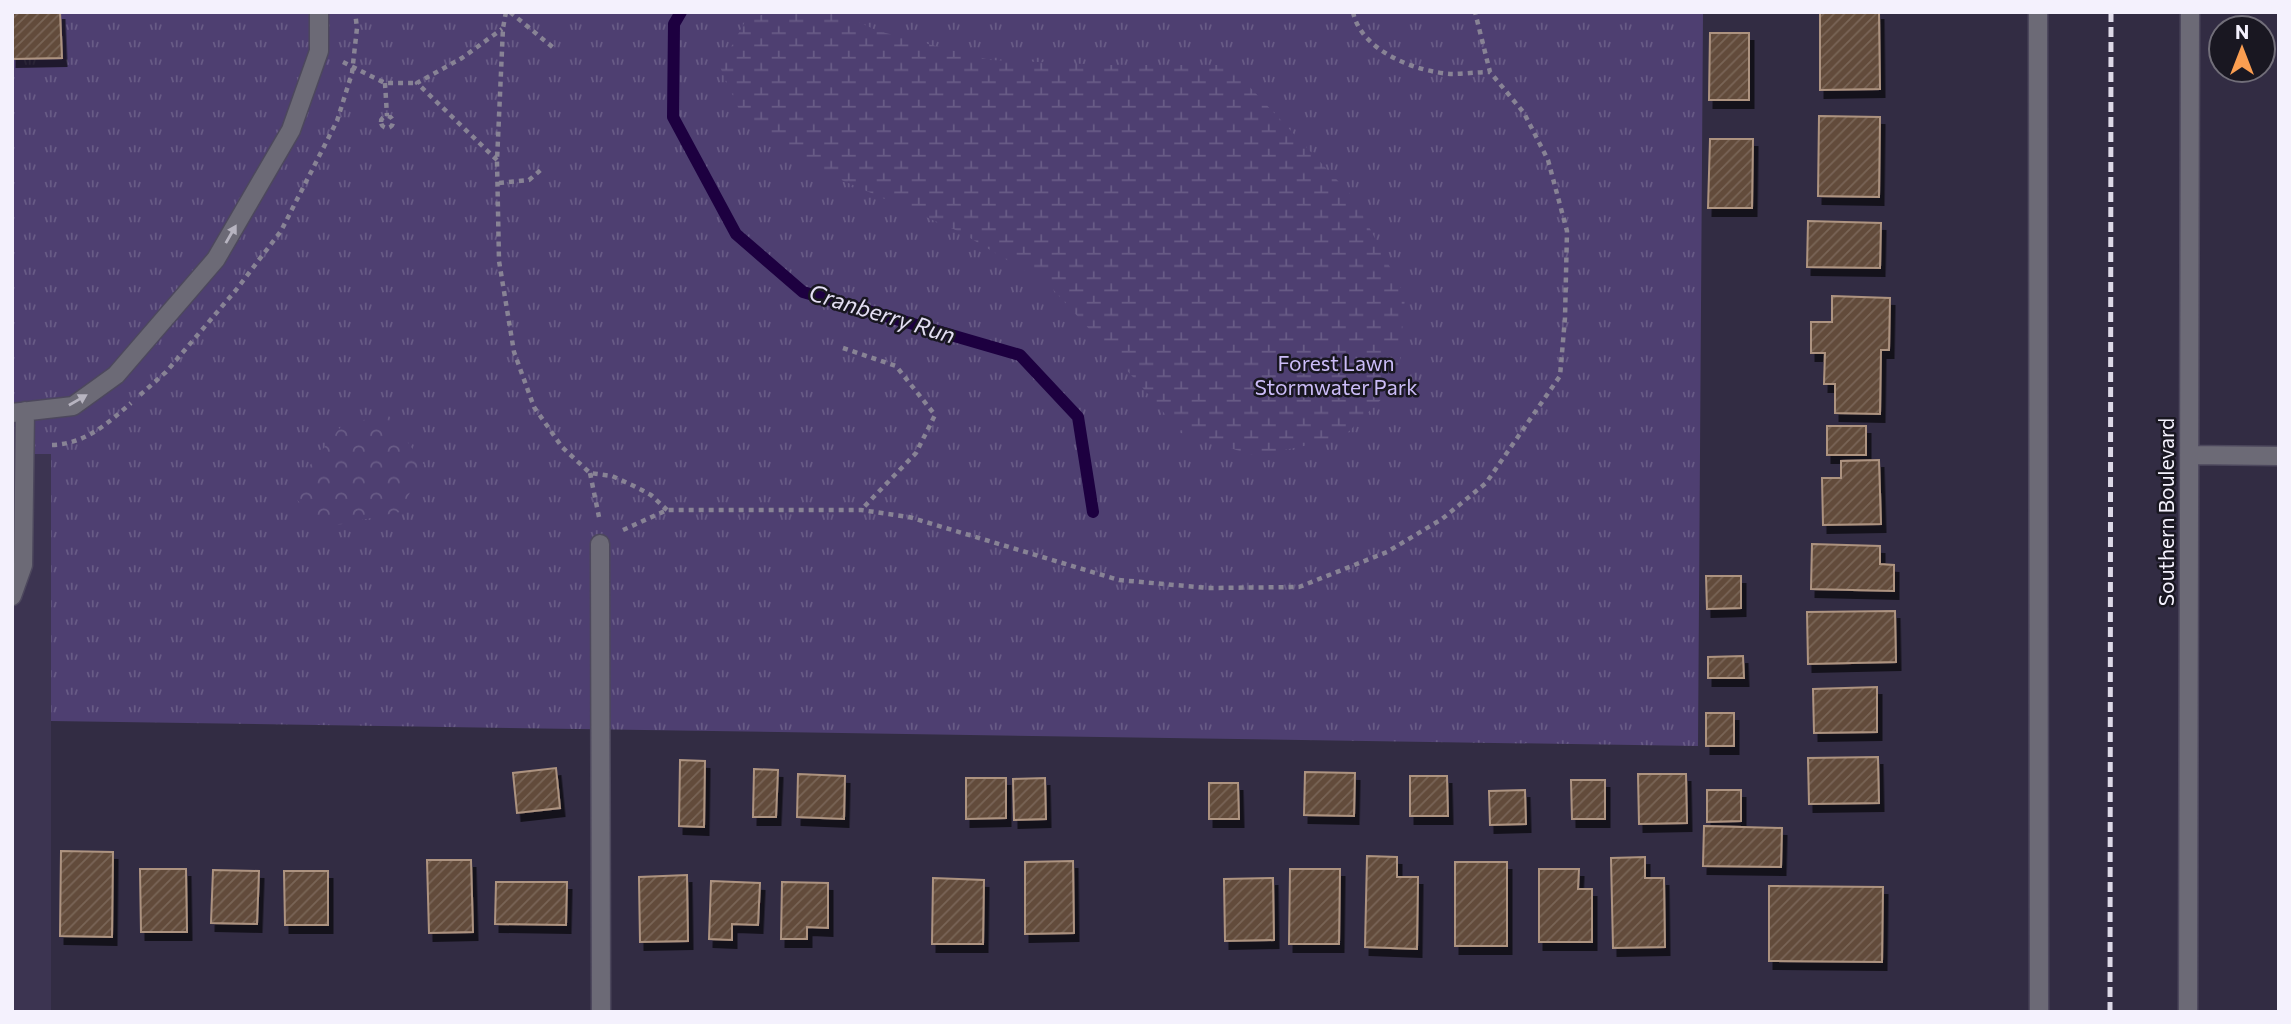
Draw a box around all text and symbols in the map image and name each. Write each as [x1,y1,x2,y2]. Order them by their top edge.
north arrow [2207,14,2277,84]
text: N [2235,20,2249,43]
one-way arrow [224,225,237,244]
water label: Cranberry Run [806,277,959,349]
park label: Forest Lawn Stormwater Park [1254,350,1418,399]
one-way arrow [69,394,88,406]
street label: Southern Boulevard [2153,418,2178,606]

